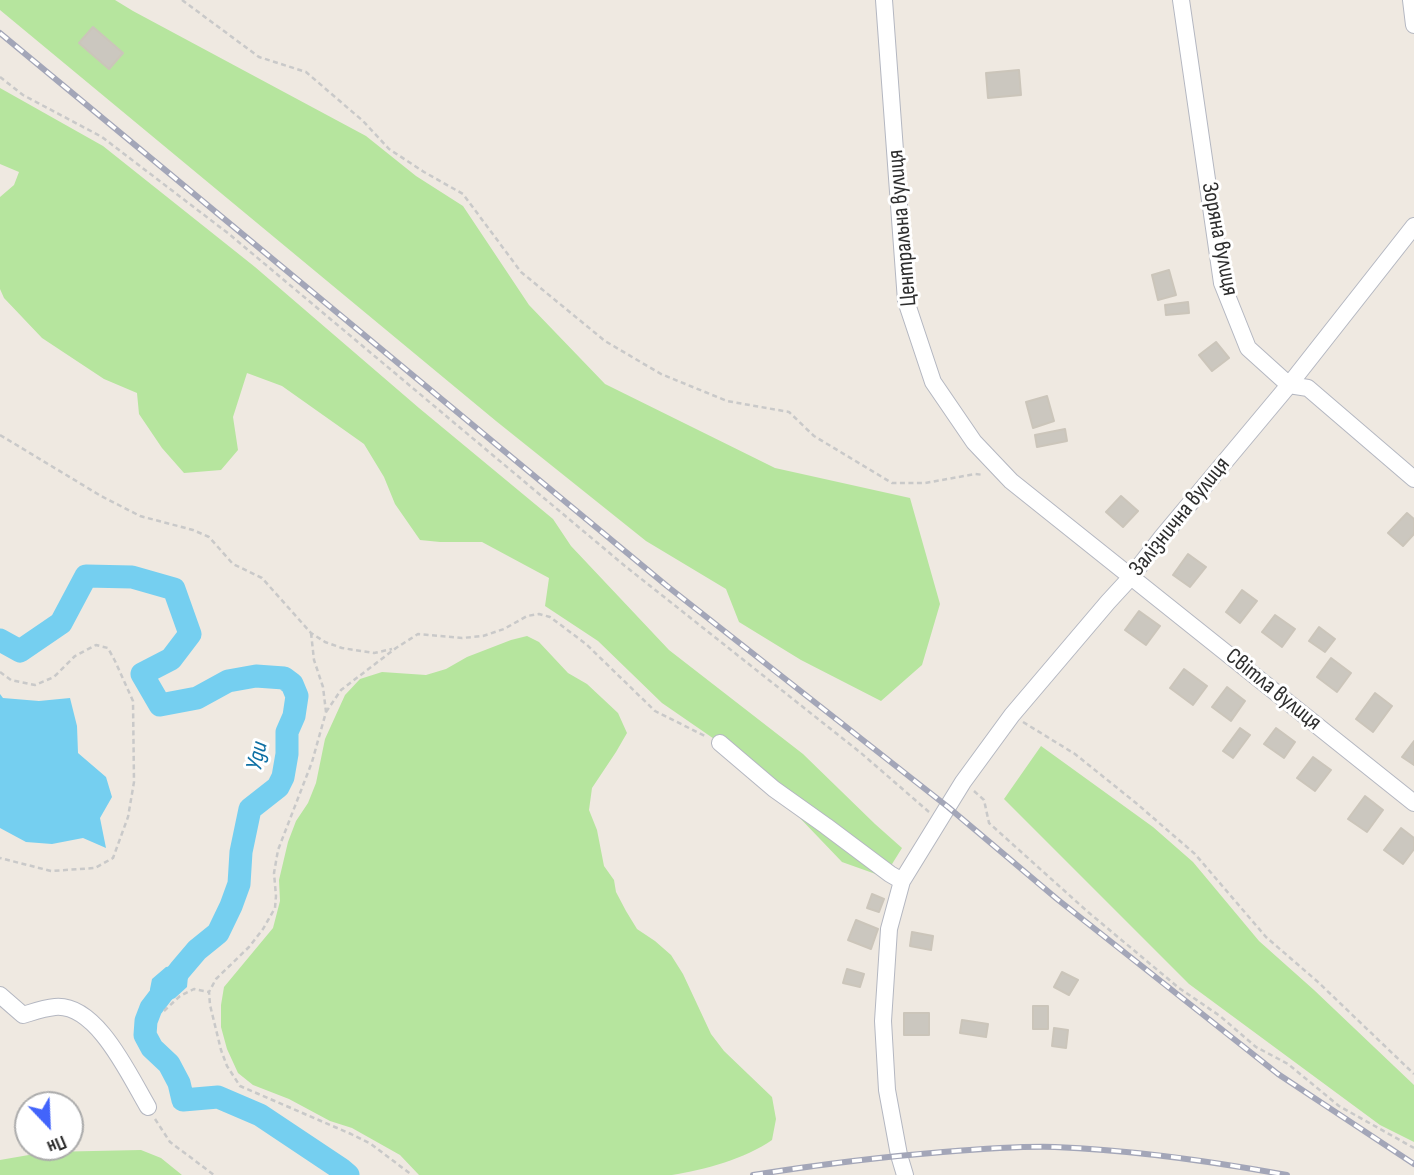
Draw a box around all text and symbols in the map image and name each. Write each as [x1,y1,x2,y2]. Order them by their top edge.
street label: Центральна вулиця [882,148,924,308]
street label: Зоряна вулиця [1194,180,1244,298]
street label: Залізнична вулиця [1124,452,1236,582]
street label: Світла вулиця [1219,643,1327,737]
water label: Уди [241,739,275,773]
north arrow [14,1091,84,1161]
text: Пн [44,1130,70,1158]

